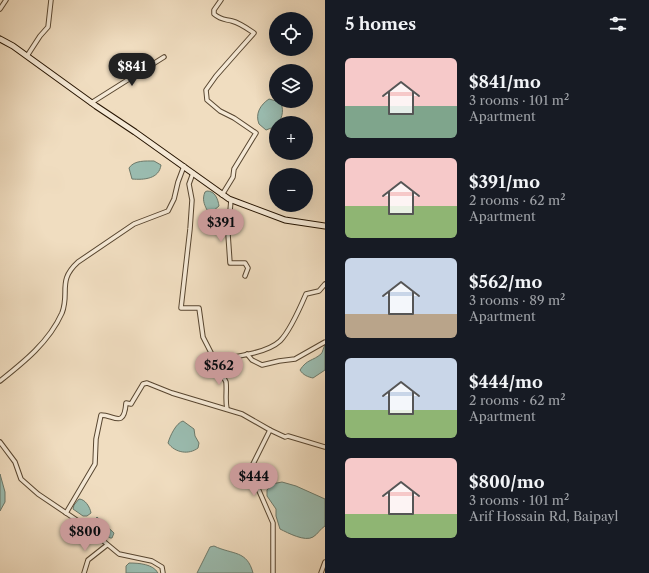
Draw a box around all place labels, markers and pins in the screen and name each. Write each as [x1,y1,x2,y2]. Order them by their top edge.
pin: $841 [108,53,156,87]
pin: $391 [197,209,245,243]
pin: $562 [195,352,243,386]
pin: $444 [230,463,278,497]
pin: $800 [61,518,109,552]

